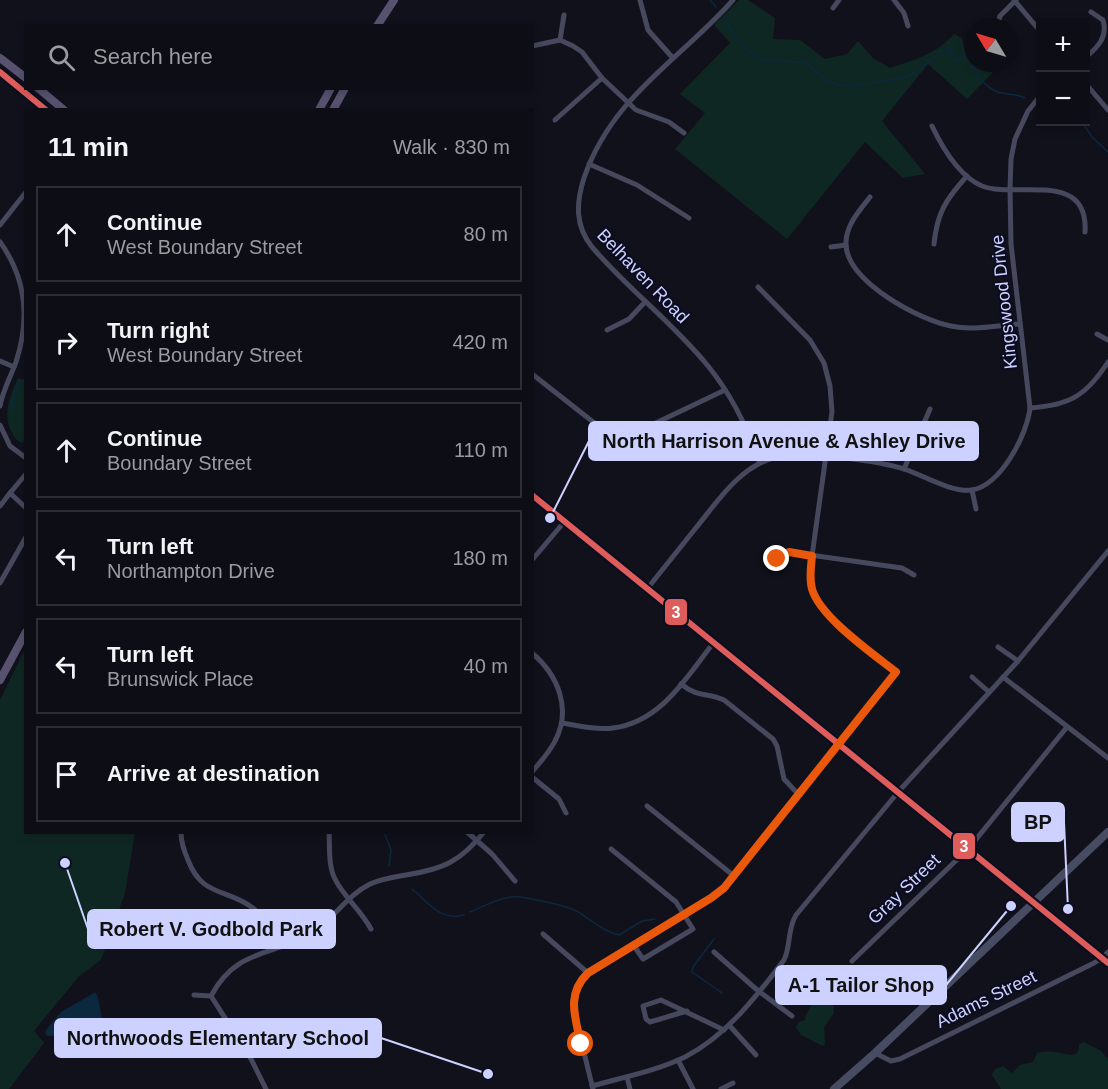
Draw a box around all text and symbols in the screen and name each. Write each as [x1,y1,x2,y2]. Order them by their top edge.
north arrow [964,18,1018,72]
map controls [1036,18,1090,126]
button: + [1036,18,1090,72]
search box [24,24,534,90]
icon: search [45,41,78,74]
text: Search here [93,44,213,69]
button: − [1036,72,1090,126]
text: 11 min [48,132,129,162]
text: Walk · 830 m [393,136,510,158]
text: Continue [107,210,202,235]
icon: ahead [50,218,83,251]
text: 80 m [464,223,508,245]
street label: Belhaven Road [593,225,693,327]
street label: Kingswood Drive [987,234,1021,370]
text: West Boundary Street [107,236,302,258]
text: Turn right [107,318,209,343]
icon: right [50,326,83,359]
text: 420 m [452,331,508,353]
text: West Boundary Street [107,344,302,366]
callout: North Harrison Avenue & Ashley Drive [589,422,978,460]
text: Continue [107,426,202,451]
text: North Harrison Avenue & Ashley Drive [602,430,966,452]
icon: ahead [50,434,83,467]
text: 110 m [454,439,508,461]
text: Boundary Street [107,452,252,474]
text: Turn left [107,534,193,559]
icon: left [50,542,83,575]
route end [763,545,789,571]
text: 180 m [452,547,508,569]
text: Northampton Drive [107,560,275,582]
line badge: 3 [664,598,688,626]
text: 3 [672,604,681,621]
text: Turn left [107,642,193,667]
icon: left [50,650,83,683]
text: 40 m [464,655,508,677]
text: Brunswick Place [107,668,254,690]
icon: arrive [50,758,83,791]
text: Arrive at destination [107,761,320,786]
callout: BP [1012,803,1064,841]
text: BP [1024,811,1052,833]
line badge: 3 [952,832,976,860]
text: 3 [960,838,969,855]
street label: Gray Street [864,850,944,928]
callout: Robert V. Godbold Park [88,910,335,948]
text: Robert V. Godbold Park [99,918,324,940]
callout: A-1 Tailor Shop [776,966,946,1004]
street label: Adams Street [933,966,1039,1032]
text: A-1 Tailor Shop [788,974,934,996]
callout: Northwoods Elementary School [55,1019,381,1057]
text: Northwoods Elementary School [67,1027,369,1049]
route start [567,1030,593,1056]

